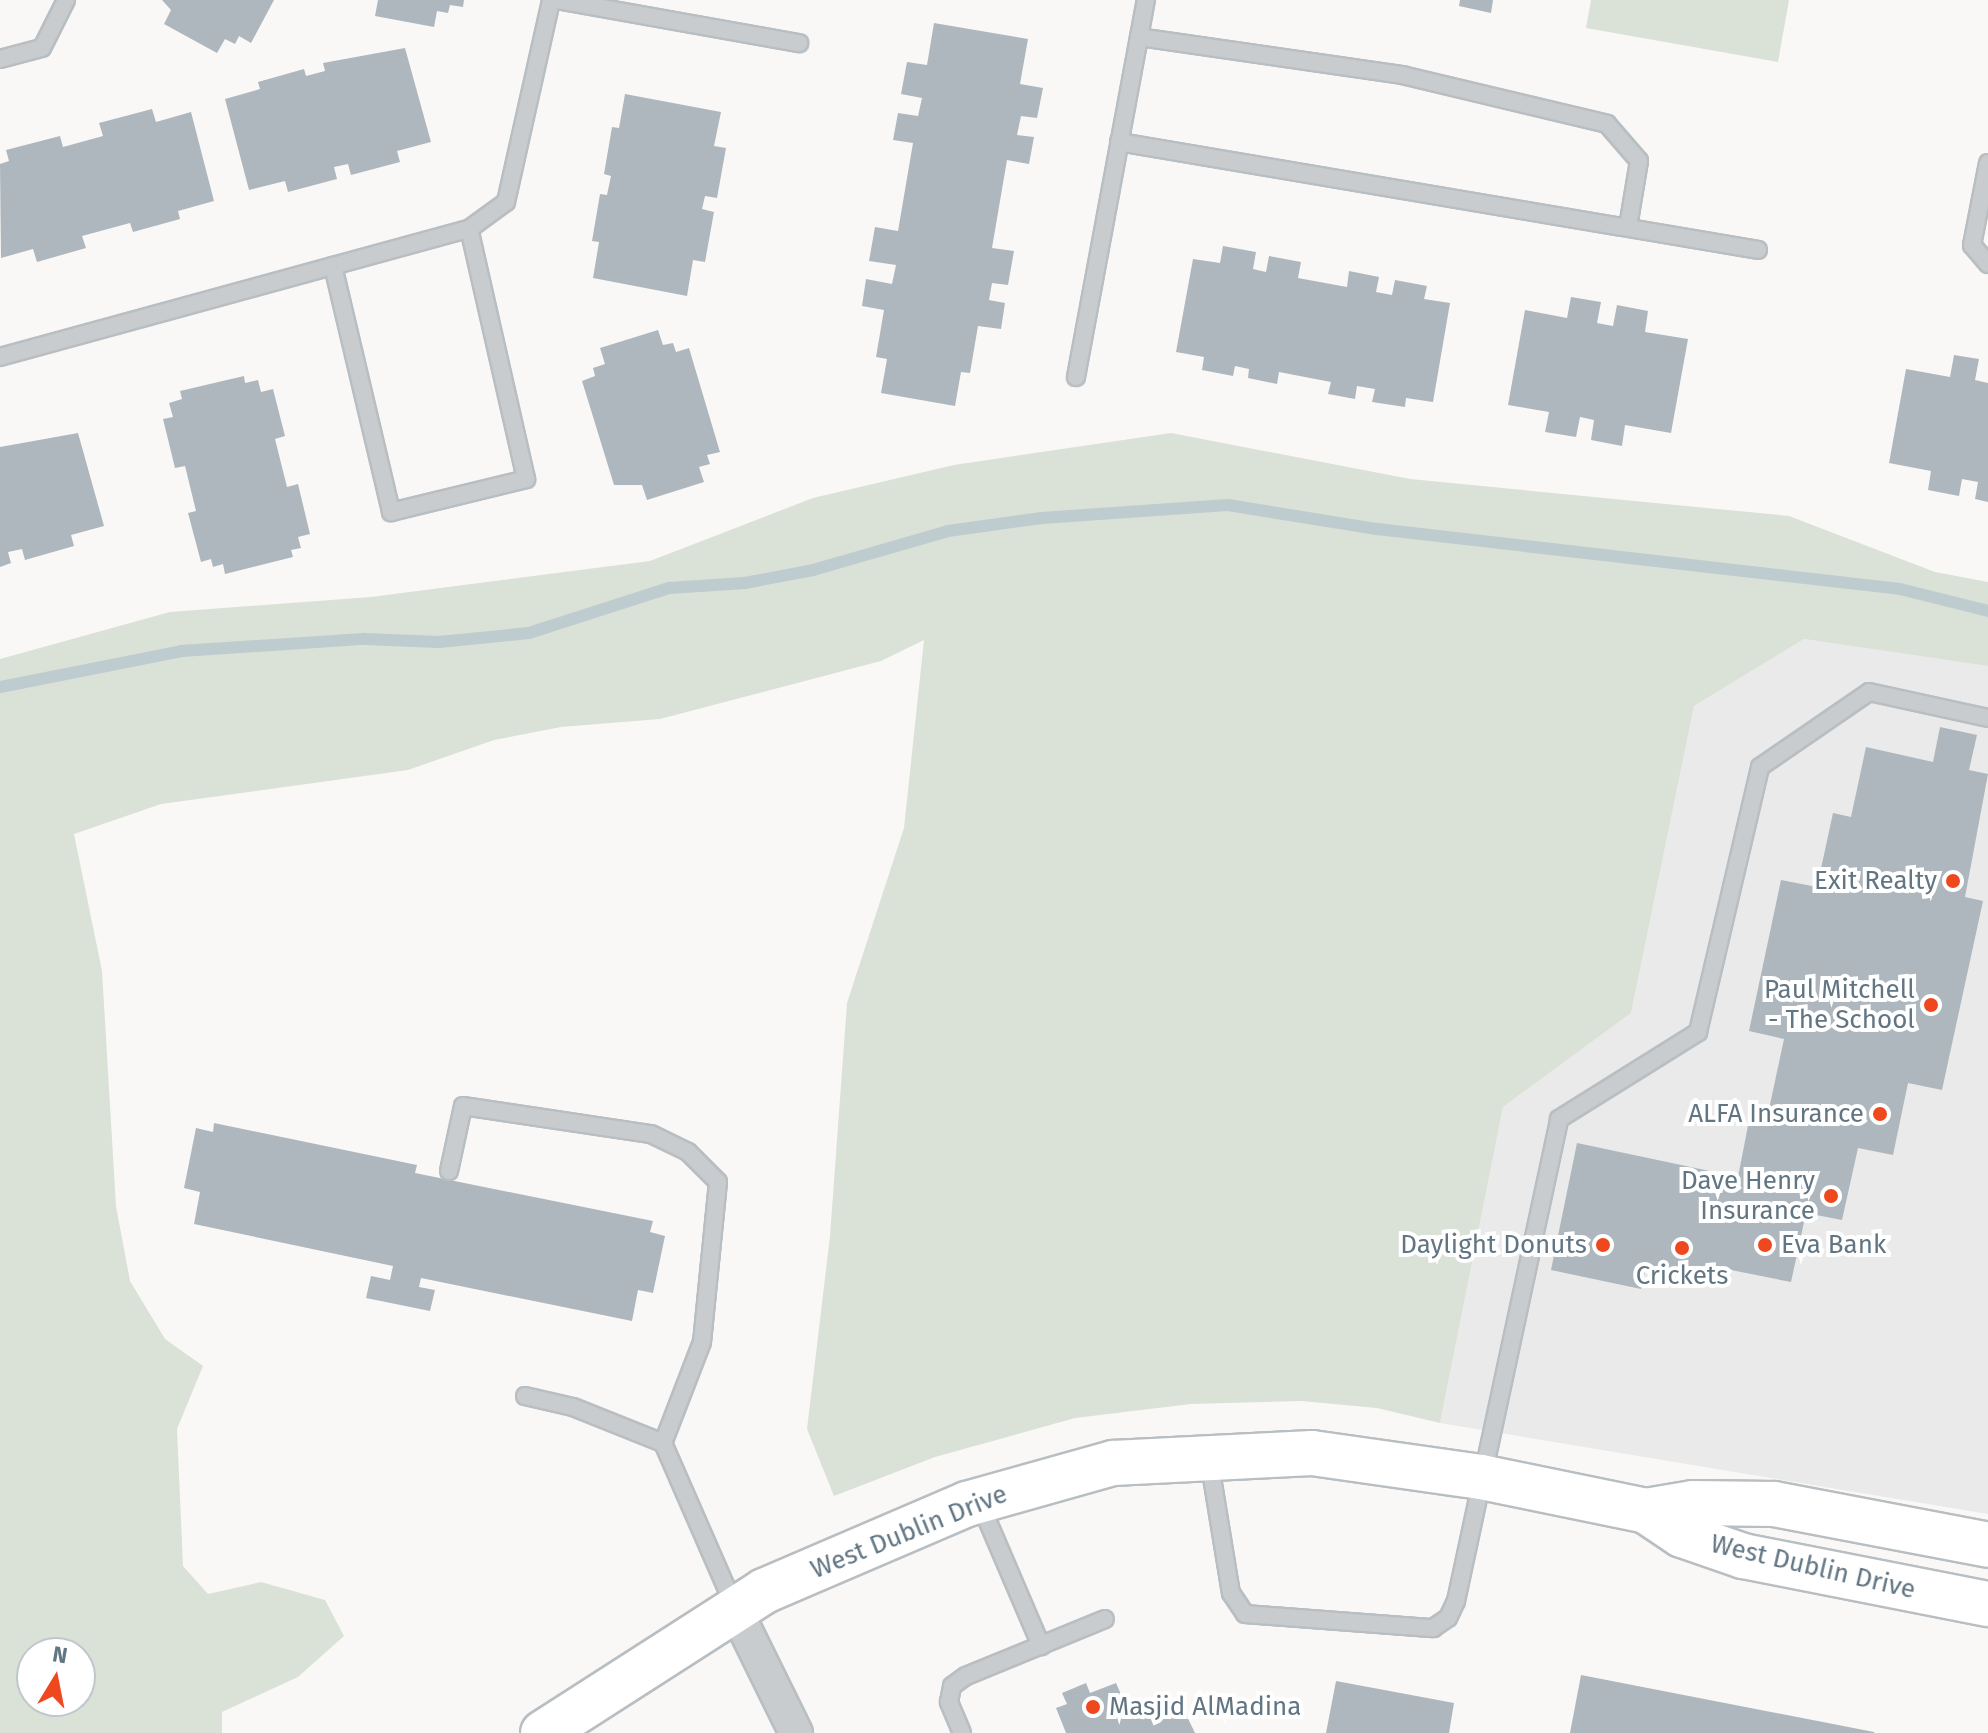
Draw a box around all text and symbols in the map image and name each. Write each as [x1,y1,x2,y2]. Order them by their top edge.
place label: Exit Realty [1814,865,1937,897]
marker: Exit Realty [1944,872,1962,890]
place label: Paul Mitchell - The School [1764,974,1915,1036]
marker: Paul Mitchell - The School [1922,996,1940,1014]
place label: ALFA Insurance [1688,1098,1864,1130]
marker: ALFA Insurance [1871,1105,1889,1123]
place label: Dave Henry Insurance [1681,1165,1815,1226]
marker: Dave Henry Insurance [1822,1187,1840,1205]
place label: Daylight Donuts [1400,1229,1587,1261]
place label: Eva Bank [1781,1229,1886,1261]
marker: Daylight Donuts [1594,1236,1612,1254]
marker: Eva Bank [1756,1236,1774,1254]
marker: Crickets [1673,1239,1691,1257]
place label: Crickets [1636,1260,1728,1292]
street label: West Dublin Drive [806,1478,1012,1586]
street label: West Dublin Drive [1708,1528,1918,1606]
north arrow [16,1637,96,1717]
text: N [50,1640,69,1669]
place label: Masjid AlMadina [1109,1691,1301,1723]
marker: Masjid AlMadina [1084,1698,1102,1716]

